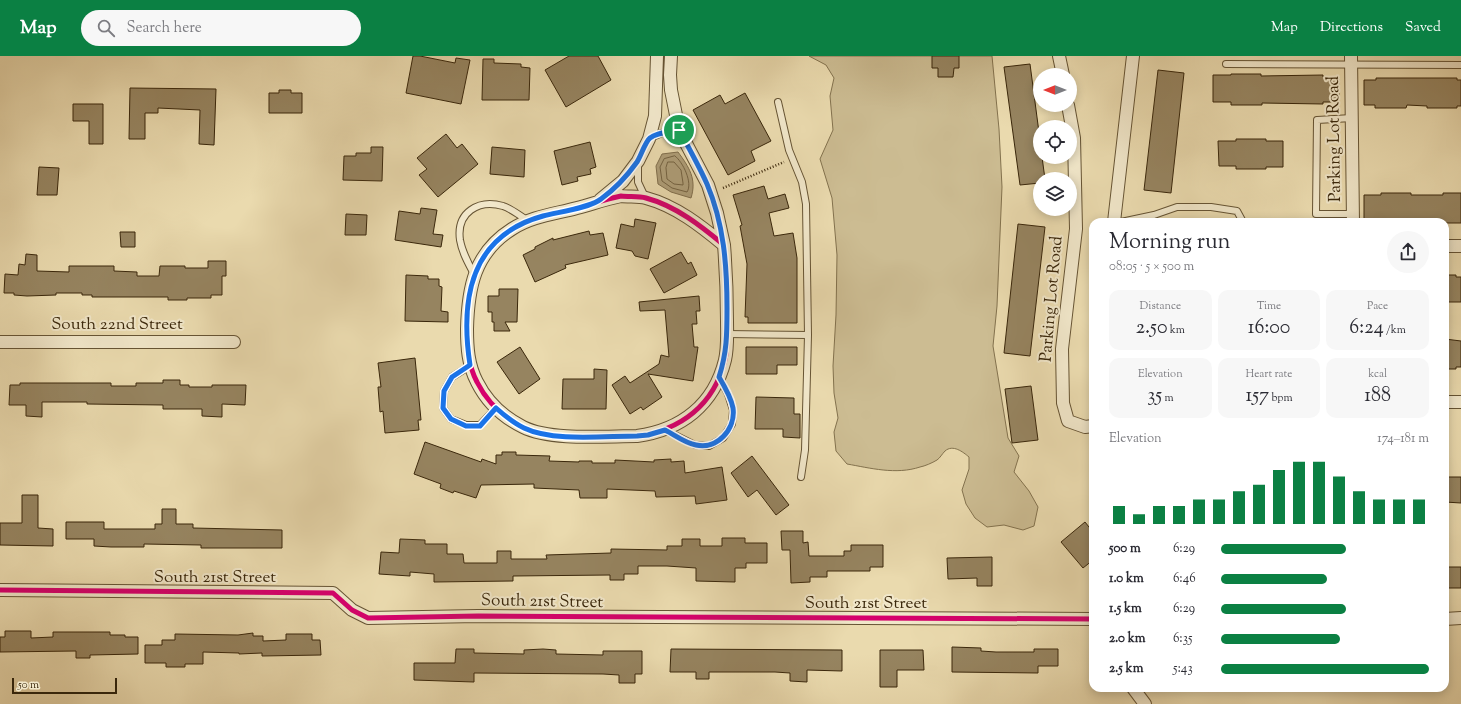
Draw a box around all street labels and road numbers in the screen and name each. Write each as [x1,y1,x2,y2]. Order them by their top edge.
street label: Parking Lot Road [1322,75,1348,202]
street label: Parking Lot Road [1035,235,1069,363]
street label: South 22nd Street [51,313,183,337]
street label: South 21st Street [154,566,276,590]
street label: South 21st Street [481,589,604,615]
street label: South 21st Street [805,592,927,616]

